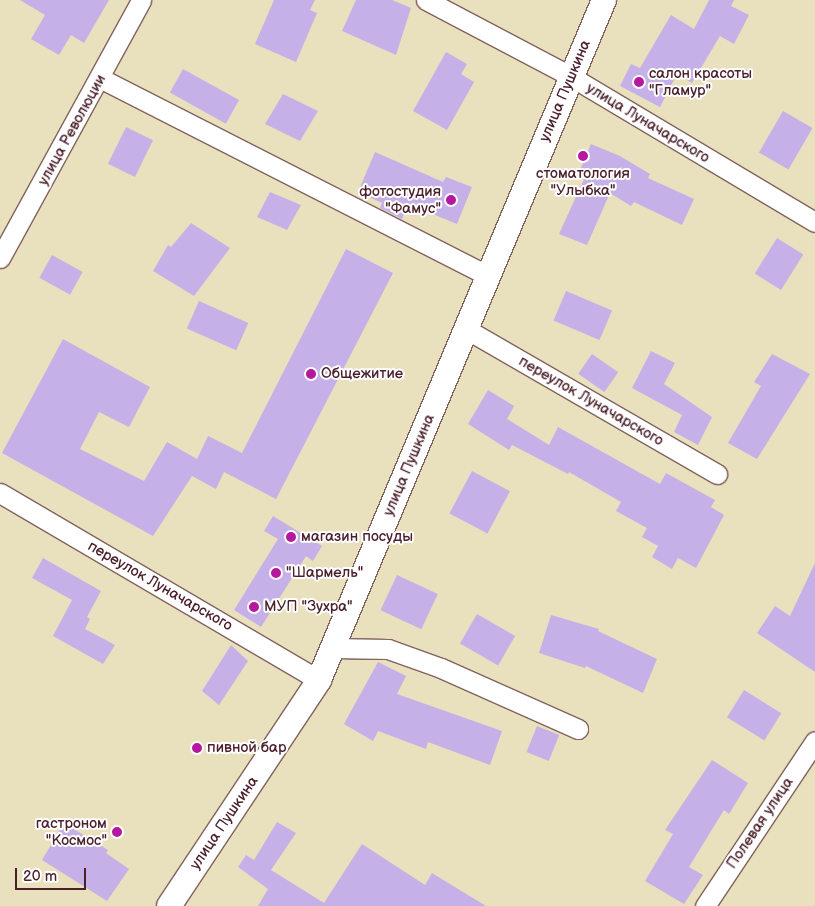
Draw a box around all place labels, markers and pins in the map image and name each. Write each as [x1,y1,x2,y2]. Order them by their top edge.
place label: салон красоты "Гламур" [649,64,752,99]
marker: салон красоты "Гламур" [633,76,645,88]
marker: стоматология "Улыбка" [577,150,589,162]
place label: стоматология "Улыбка" [536,164,630,199]
place label: фотостудия "Фамус" [359,182,441,217]
marker: фотостудия "Фамус" [445,194,457,206]
place label: Общежитие [321,365,403,383]
marker: Общежитие [305,368,317,380]
place label: магазин посуды [301,528,413,546]
marker: магазин посуды [285,531,297,543]
place label: "Шармель" [286,564,363,582]
marker: "Шармель" [270,567,282,579]
place label: МУП "Зухра" [264,598,353,616]
marker: МУП "Зухра" [248,601,260,613]
place label: пивной бар [207,739,286,757]
marker: пивной бар [191,742,203,754]
place label: гастроном "Космос" [36,814,107,849]
marker: гастроном "Космос" [111,826,123,838]

